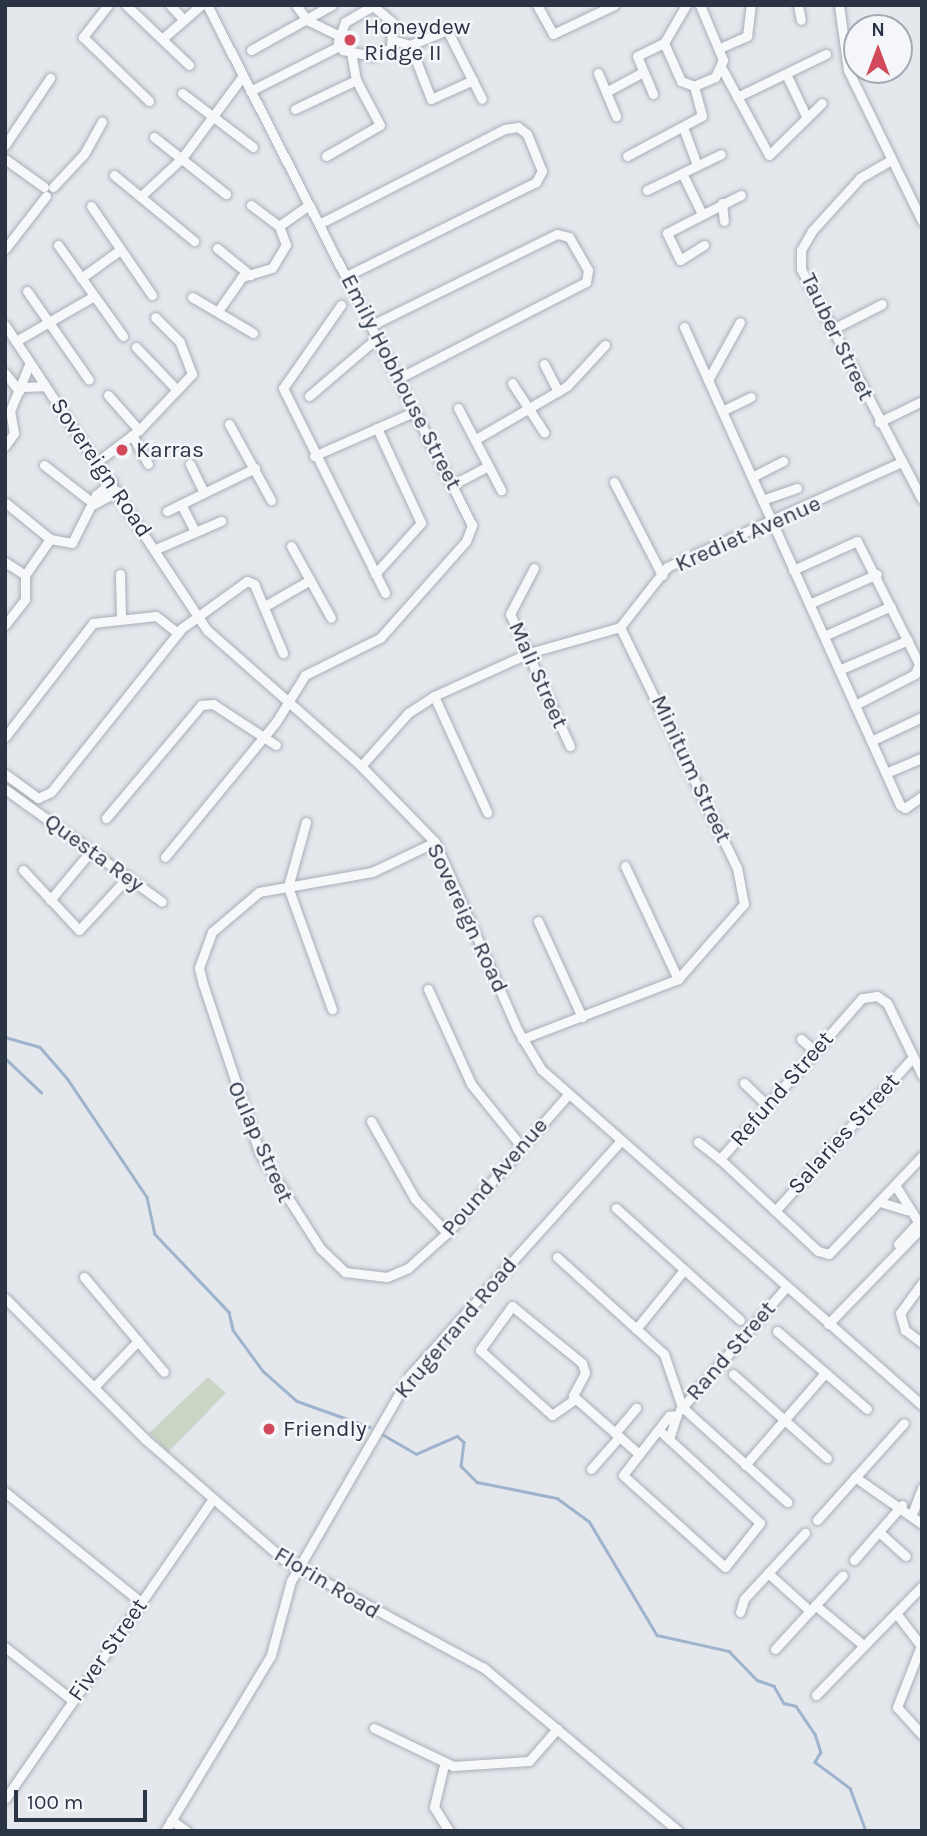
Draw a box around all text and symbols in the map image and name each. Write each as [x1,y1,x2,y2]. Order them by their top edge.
place label: Honeydew Ridge II [364,13,470,67]
north arrow [843,14,913,84]
text: N [871,19,885,41]
marker: Honeydew Ridge II [342,32,358,48]
street label: Tauber Street [794,269,880,405]
street label: Emily Hobhouse Street [335,270,467,494]
street label: Sovereign Road [44,393,158,543]
place label: Karras [136,436,204,464]
marker: Karras [114,442,130,458]
street label: Krediet Avenue [671,490,825,578]
street label: Mali Street [502,617,574,733]
street label: Minitum Street [645,691,737,847]
street label: Questa Rey [39,808,149,898]
street label: Sovereign Road [420,839,514,997]
street label: Refund Street [724,1026,840,1152]
street label: Salaries Street [782,1068,906,1200]
street label: Oulap Street [221,1077,299,1207]
street label: Pound Avenue [436,1112,554,1242]
street label: Krugerrand Road [389,1252,523,1404]
street label: Rand Street [680,1296,782,1406]
place label: Friendly [283,1415,367,1443]
marker: Friendly [261,1421,277,1437]
street label: Florin Road [269,1541,385,1625]
street label: Fiver Street [63,1593,153,1707]
scale bar [18,1776,150,1820]
text: 100 m [27,1790,84,1814]

